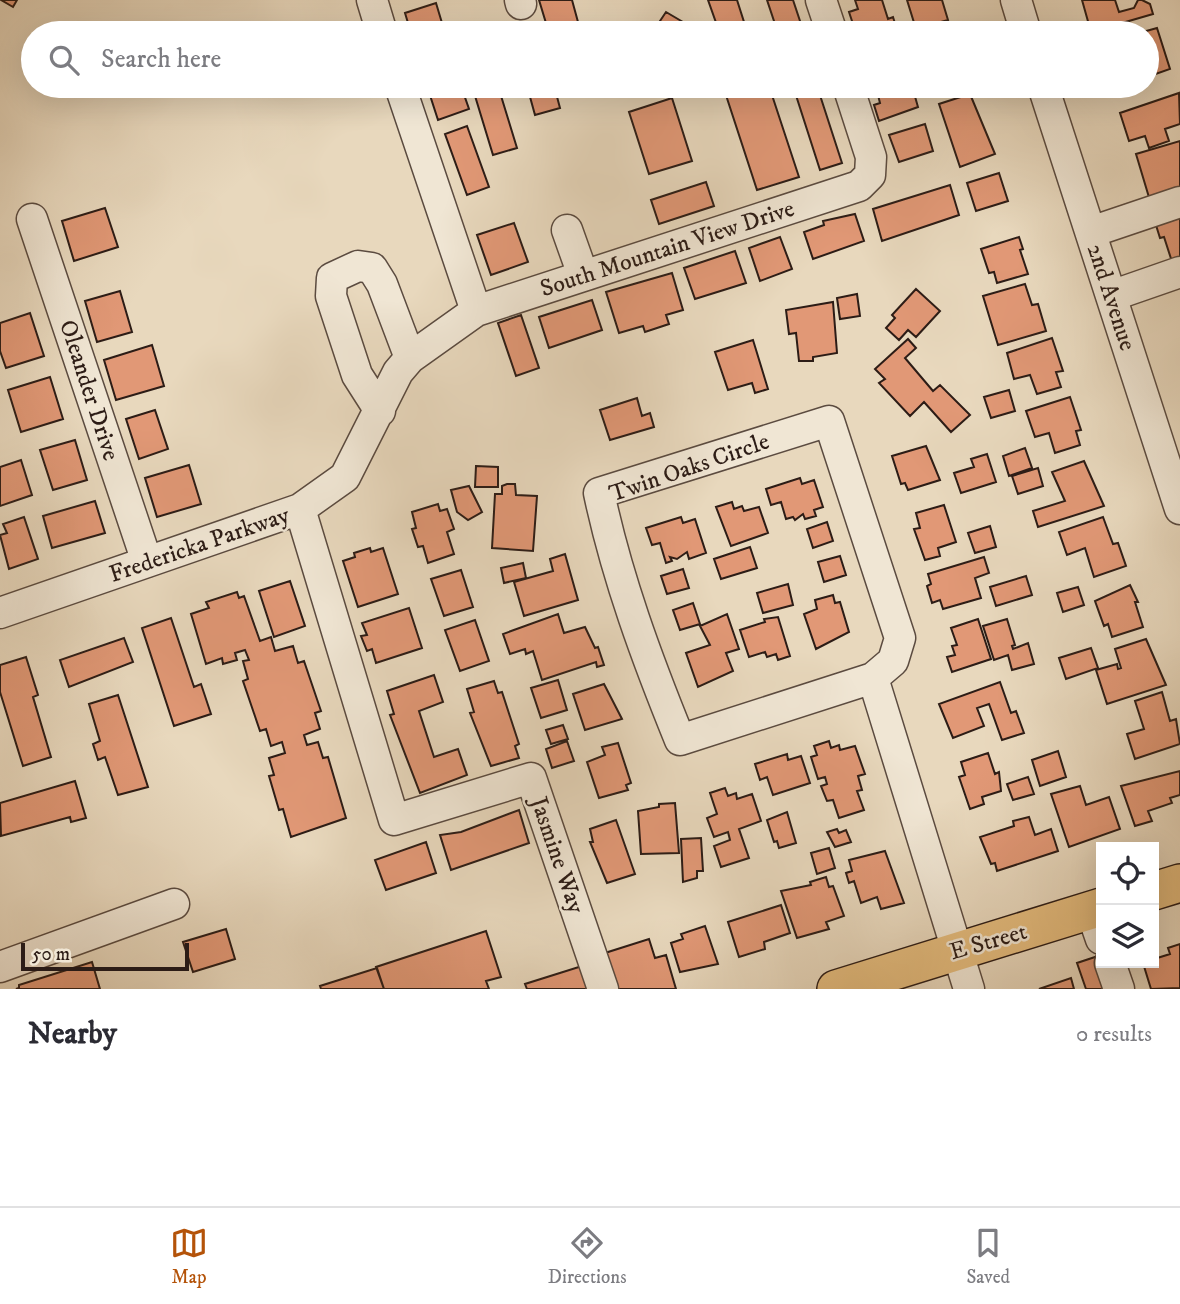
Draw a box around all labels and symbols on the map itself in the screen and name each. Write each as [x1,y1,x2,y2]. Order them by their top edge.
street label: South Mountain View Drive [537,194,798,304]
street label: 2nd Avenue [1080,240,1142,355]
street label: Oleander Drive [52,316,126,464]
street label: Twin Oaks Circle [605,427,773,509]
street label: Fredericka Parkway [105,500,294,590]
street label: Jasmine Way [523,791,591,918]
street label: E Street [946,917,1031,967]
scale bar [21,940,189,972]

